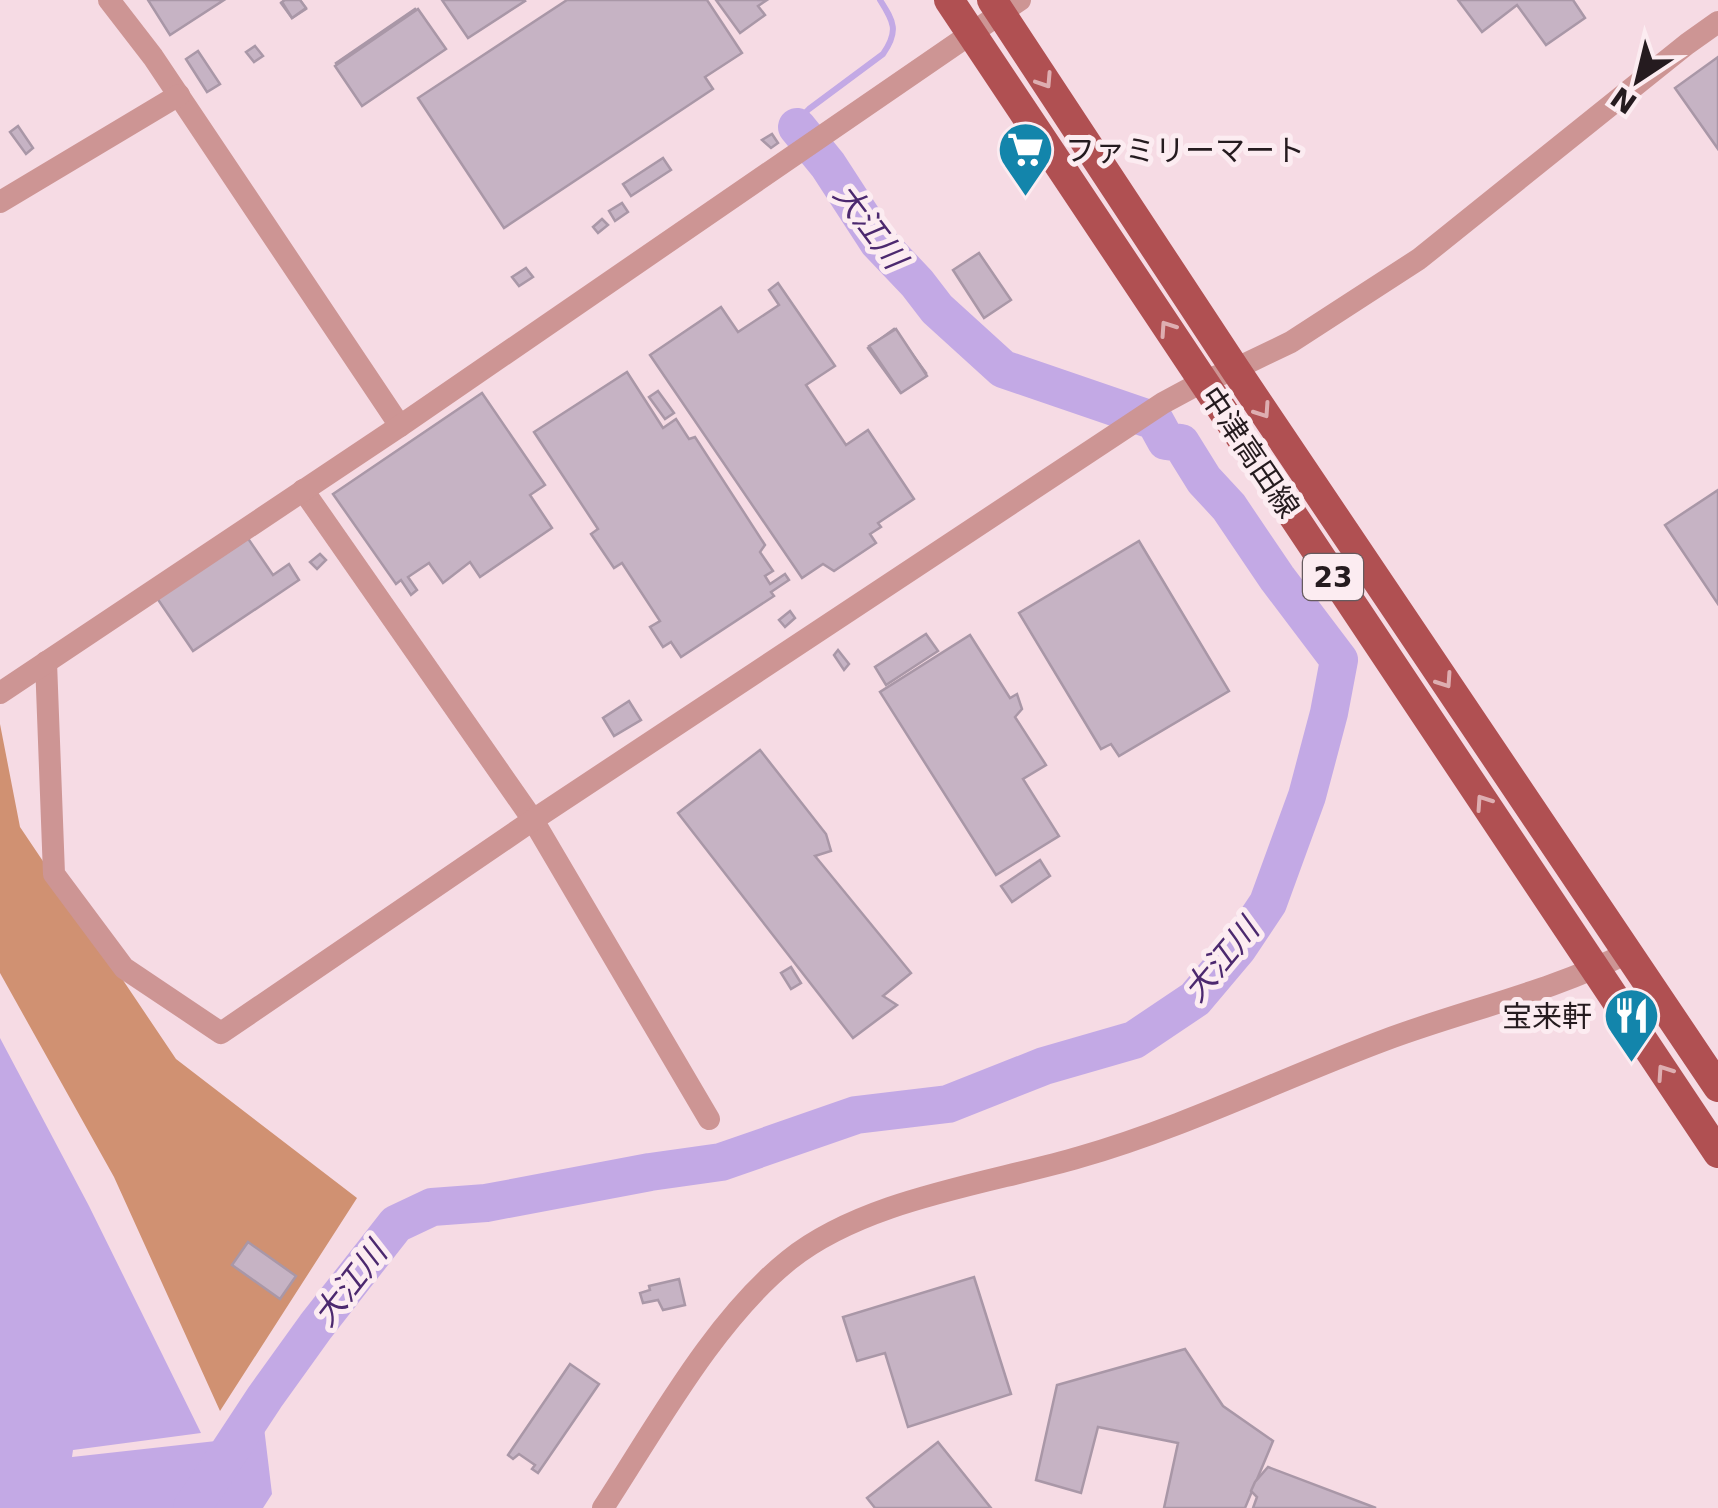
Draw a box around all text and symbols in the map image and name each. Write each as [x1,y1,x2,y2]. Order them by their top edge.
north arrow [1588,30,1688,130]
one-way arrow [1033,71,1052,89]
text: N [1605,80,1643,120]
supermarket icon: ファミリーマート [996,120,1056,199]
place label: ファミリーマート [1065,133,1305,168]
water label: 大江川 [826,176,916,278]
one-way arrow [1160,321,1179,339]
street label: 中津高田線 [1194,380,1306,524]
one-way arrow [1251,399,1269,418]
road number: 23 [1303,554,1363,600]
one-way arrow [1432,670,1451,688]
one-way arrow [1477,795,1496,813]
water label: 大江川 [1176,909,1268,1009]
restaurant icon: 宝来軒 [1601,986,1661,1065]
place label: 宝来軒 [1502,999,1592,1034]
one-way arrow [1658,1065,1676,1084]
water label: 大江川 [305,1232,396,1334]

